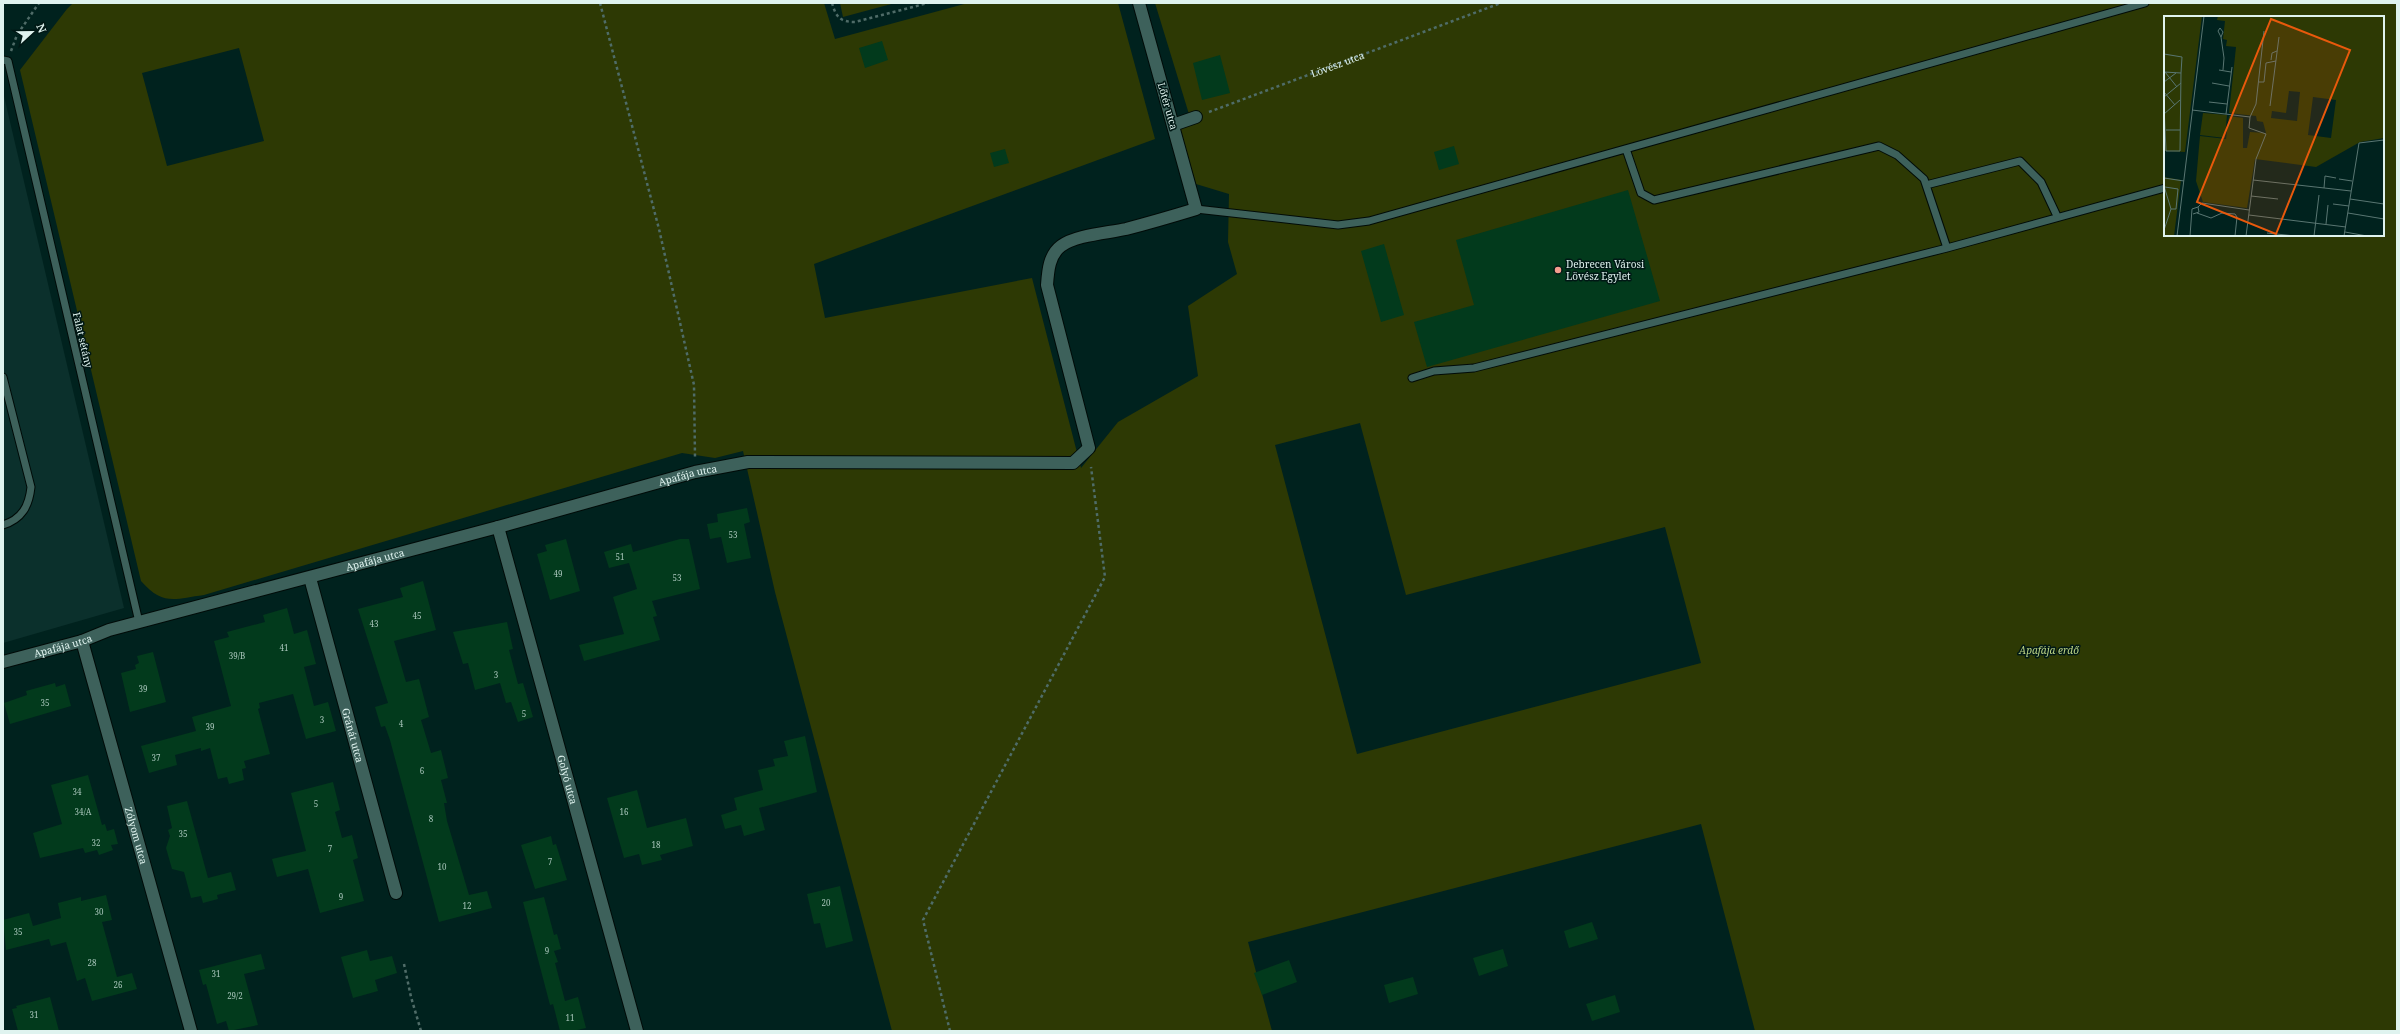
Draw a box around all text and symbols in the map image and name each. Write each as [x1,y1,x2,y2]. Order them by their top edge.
north arrow [12,12,52,52]
inset map [2164,16,2384,236]
text: N [33,21,50,35]
street label: Lövész utca [1309,48,1366,80]
street label: Lőtér utca [1155,81,1182,132]
place label: Debrecen Városi Lövész Egylet [1566,257,1645,283]
marker: Debrecen Városi Lövész Egylet [1553,265,1563,275]
street label: Falat sétány [70,311,96,370]
street label: Apafája utca [657,461,718,489]
house number: 53 [729,529,738,540]
street label: Apafája utca [344,545,406,574]
house number: 51 [616,551,624,562]
house number: 49 [554,568,562,579]
house number: 53 [673,572,682,583]
house number: 45 [413,610,421,621]
house number: 43 [370,618,379,629]
street label: Apafája utca [32,631,94,661]
house number: 41 [280,642,288,653]
park label: Apafája erdő [2018,643,2080,657]
house number: 39/B [229,650,245,661]
house number: 3 [494,669,499,680]
house number: 39 [139,683,147,694]
house number: 35 [41,697,49,708]
street label: Gránát utca [339,706,367,764]
house number: 5 [522,708,526,719]
house number: 3 [320,714,325,725]
house number: 4 [399,718,404,729]
house number: 39 [206,721,214,732]
house number: 37 [152,752,161,763]
street label: Golyó utca [554,753,581,806]
house number: 6 [420,765,425,776]
house number: 34 [73,786,82,797]
house number: 5 [314,798,318,809]
street label: Zólyom utca [122,805,151,866]
house number: 34/A [75,806,92,817]
house number: 16 [620,806,629,817]
house number: 8 [429,813,434,824]
house number: 35 [179,828,187,839]
house number: 32 [92,837,100,848]
house number: 18 [652,839,661,850]
house number: 7 [328,843,333,854]
house number: 7 [548,856,553,867]
house number: 10 [438,861,447,872]
house number: 9 [339,891,343,902]
house number: 20 [822,897,831,908]
house number: 12 [463,900,471,911]
house number: 30 [95,906,104,917]
house number: 35 [14,926,22,937]
house number: 9 [545,945,549,956]
house number: 28 [88,957,97,968]
house number: 31 [212,968,220,979]
house number: 26 [114,979,123,990]
house number: 29/2 [227,990,243,1001]
house number: 31 [30,1009,38,1020]
house number: 11 [566,1012,574,1023]

